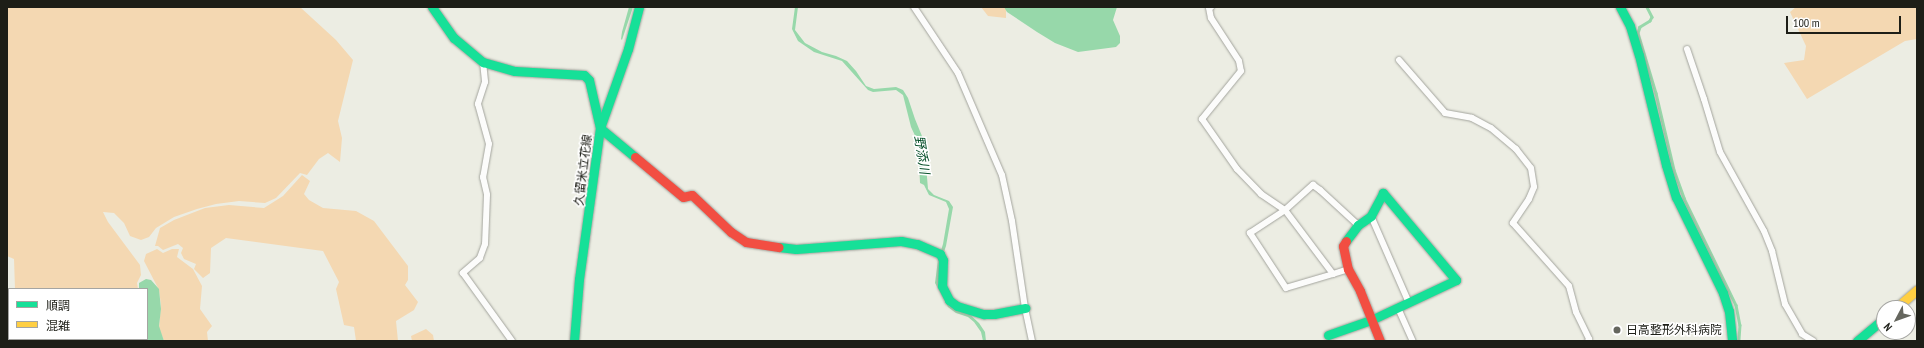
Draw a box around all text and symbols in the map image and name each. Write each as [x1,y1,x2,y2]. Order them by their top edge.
scale bar [1788,8,1903,34]
text: 100 m [1793,15,1820,30]
street label: 久留米立花線 [571,133,595,207]
water label: 野添川 [910,135,932,175]
legend [8,288,148,340]
text: 順調 [46,298,70,313]
north arrow [1876,300,1916,340]
text: 混雑 [46,318,70,333]
text: N [1880,320,1895,334]
place label: 日高整形外科病院 [1626,323,1722,337]
marker: 日高整形外科病院 [1611,324,1623,336]

